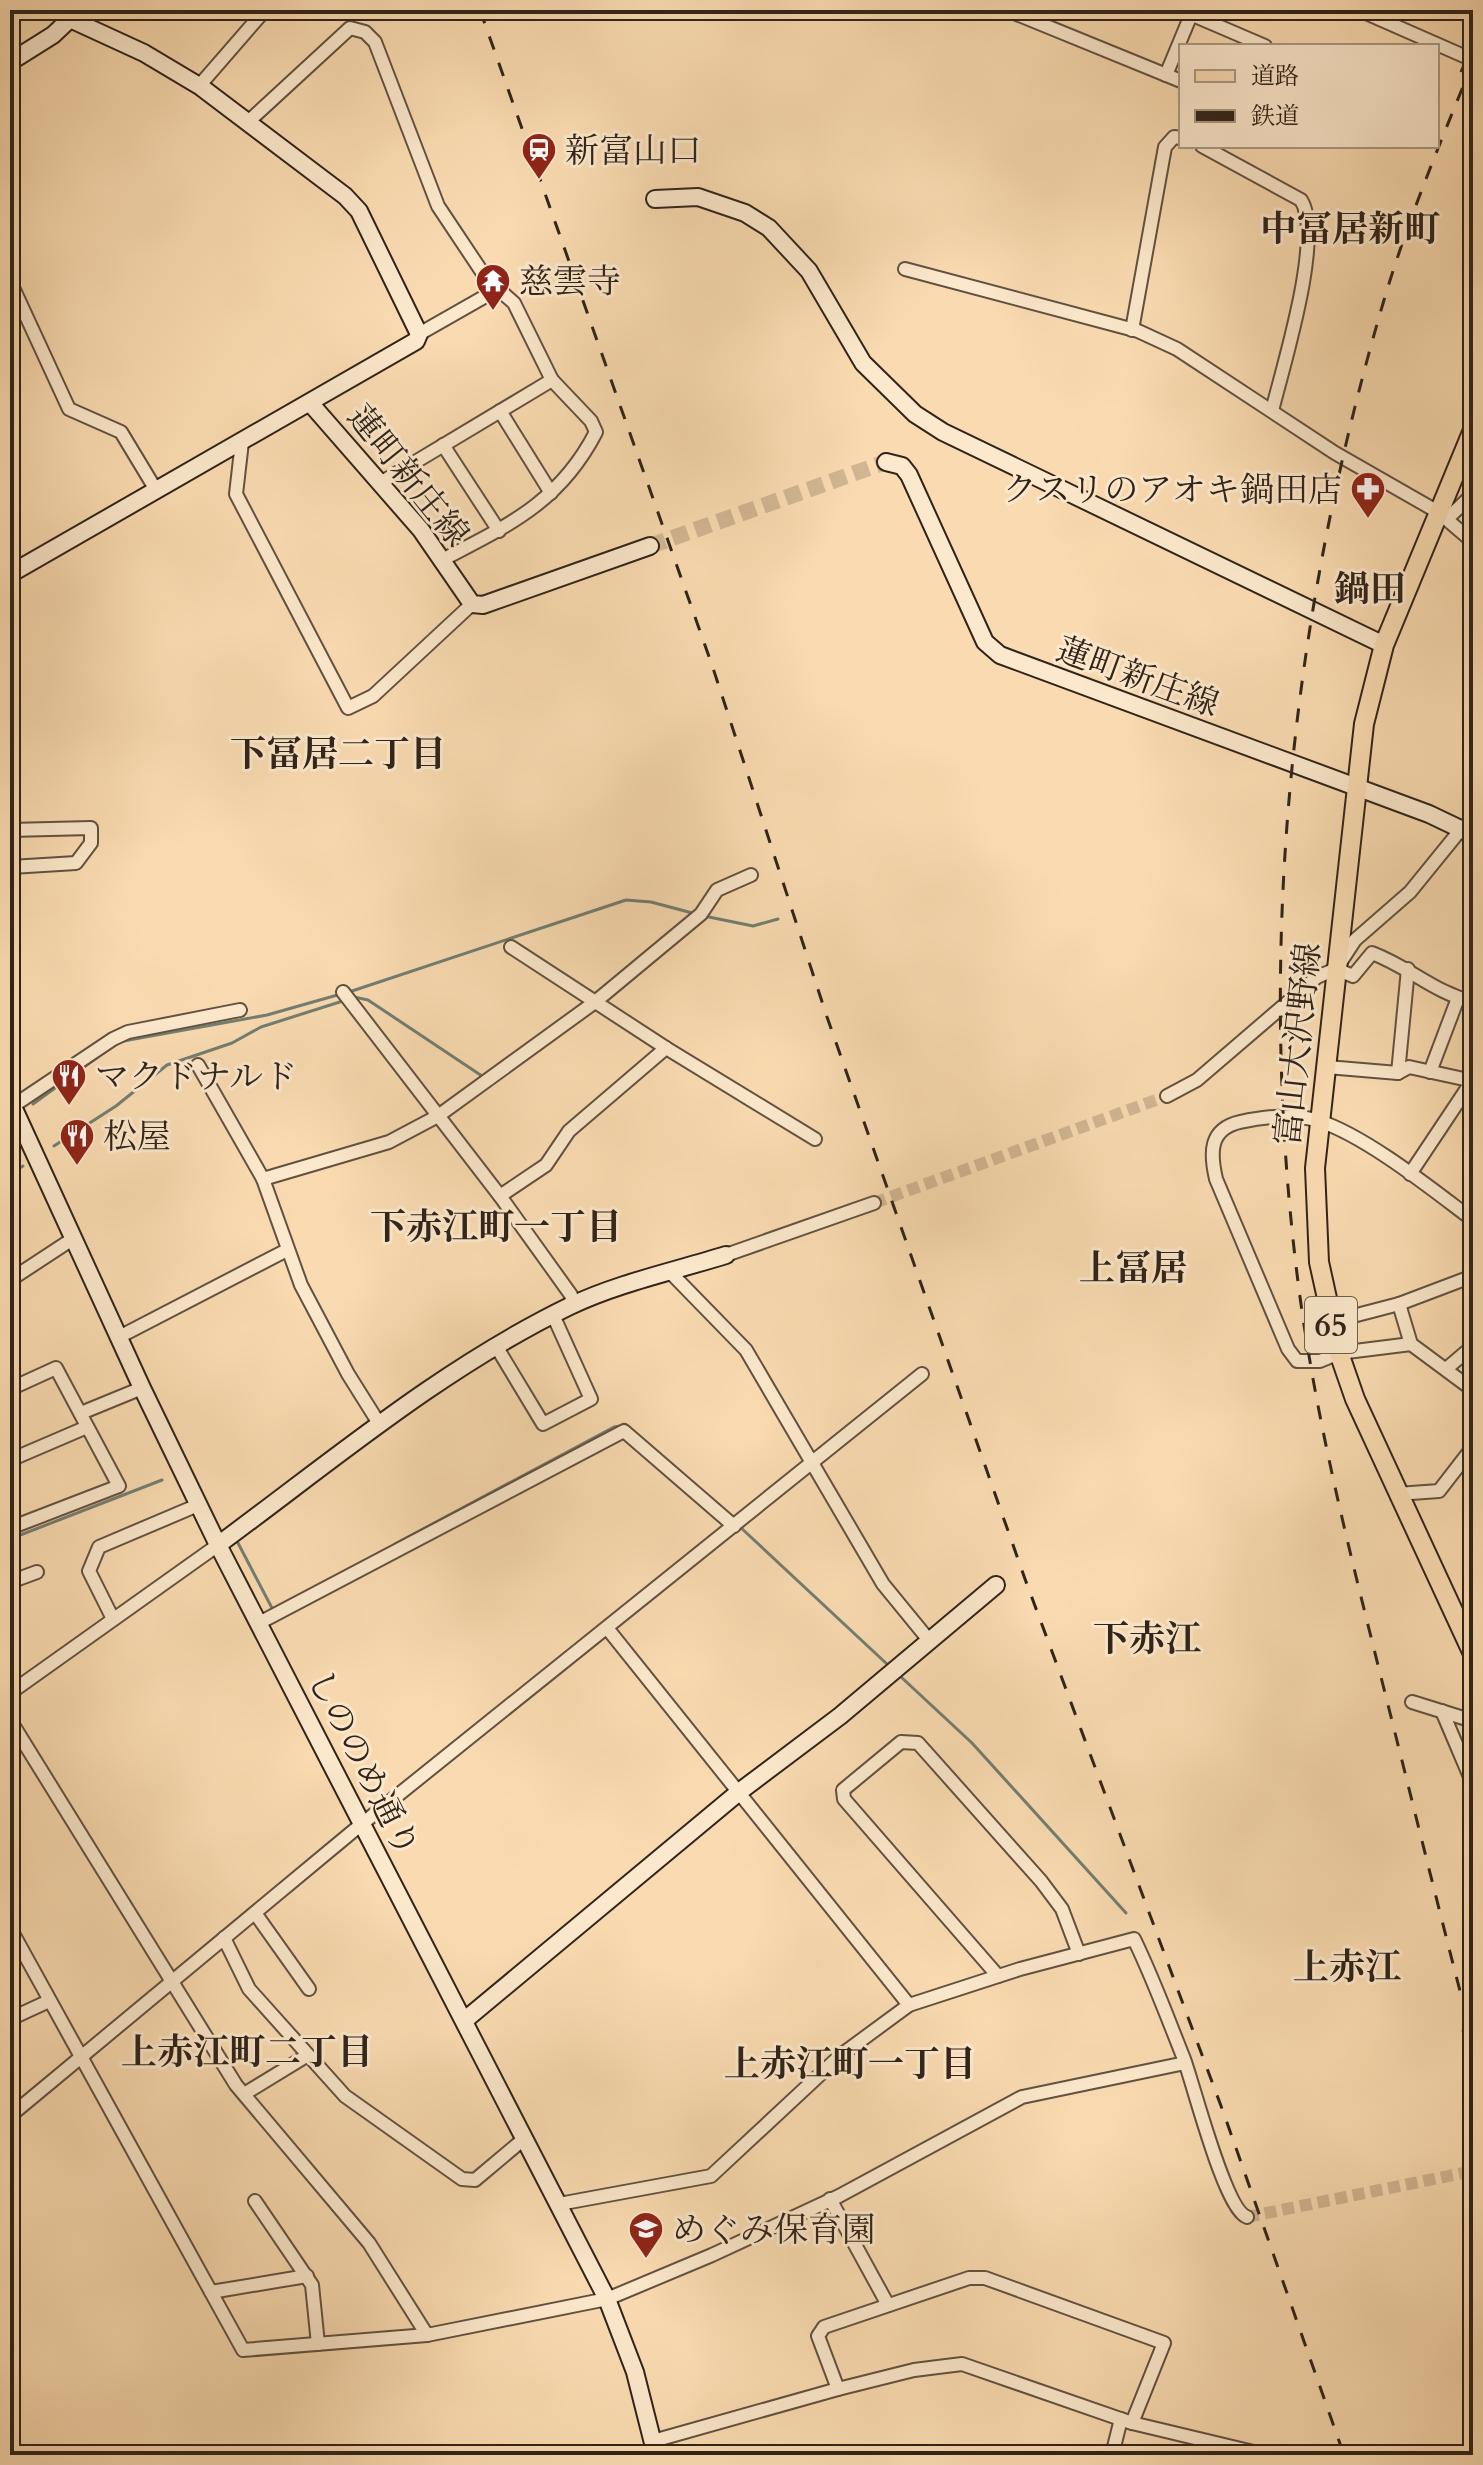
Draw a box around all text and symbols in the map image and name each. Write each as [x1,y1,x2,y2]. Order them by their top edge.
legend [1179,44,1439,148]
text: 道路 [1251,60,1299,93]
text: 鉄道 [1251,100,1299,133]
place label: 新富山口 [565,128,701,174]
station icon: 新富山口 [520,131,558,181]
district label: 中冨居新町 [1260,205,1440,254]
place label: 慈雲寺 [519,259,621,305]
temple icon: 慈雲寺 [474,262,512,312]
street label: 蓮町新庄線 [337,395,480,556]
place label: クスリのアオキ鍋田店 [1003,467,1342,513]
pharmacy icon: クスリのアオキ鍋田店 [1349,470,1387,520]
district label: 鍋田 [1334,565,1406,614]
street label: 蓮町新庄線 [1050,626,1225,728]
district label: 下冨居二丁目 [230,730,446,779]
street label: 富山大沢野線 [1264,940,1332,1148]
place label: マクドナルド [95,1054,297,1100]
restaurant icon: マクドナルド [50,1057,88,1107]
place label: 松屋 [103,1114,171,1160]
restaurant icon: 松屋 [58,1117,96,1167]
district label: 下赤江町一丁目 [370,1203,622,1252]
district label: 上冨居 [1079,1244,1187,1293]
road number: 65 [1305,1297,1357,1353]
district label: 下赤江 [1093,1615,1201,1664]
street label: しののめ通り [296,1662,430,1865]
district label: 上赤江 [1293,1943,1401,1992]
district label: 上赤江町二丁目 [121,2028,373,2077]
district label: 上赤江町一丁目 [724,2040,976,2089]
place label: めぐみ保育園 [672,2207,876,2253]
school or university icon: めぐみ保育園 [627,2210,665,2260]

